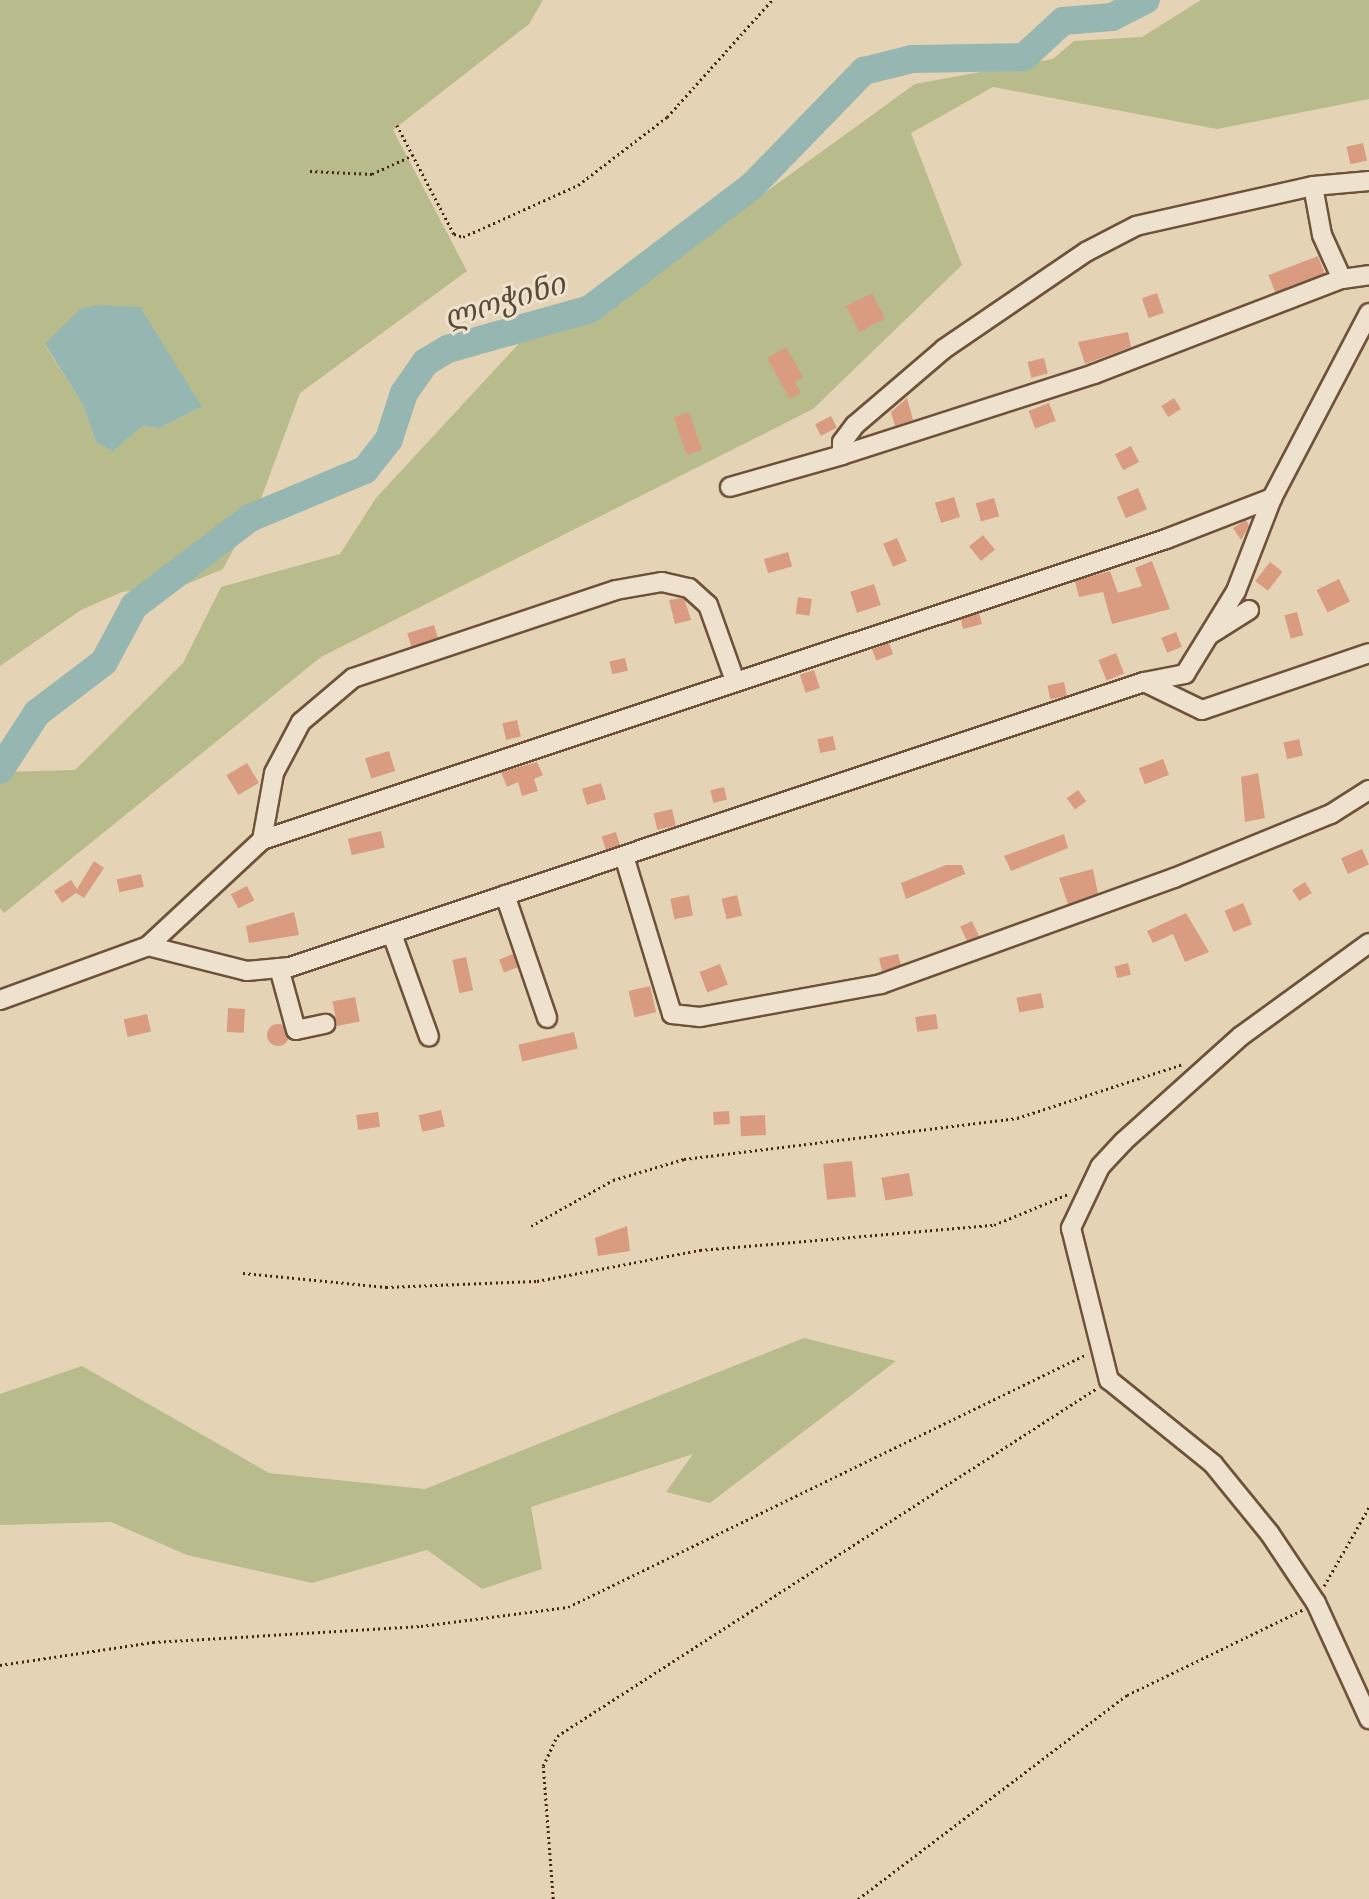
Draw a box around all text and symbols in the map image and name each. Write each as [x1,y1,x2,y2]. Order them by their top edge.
water label: ლოჭინი [439,264,569,336]

